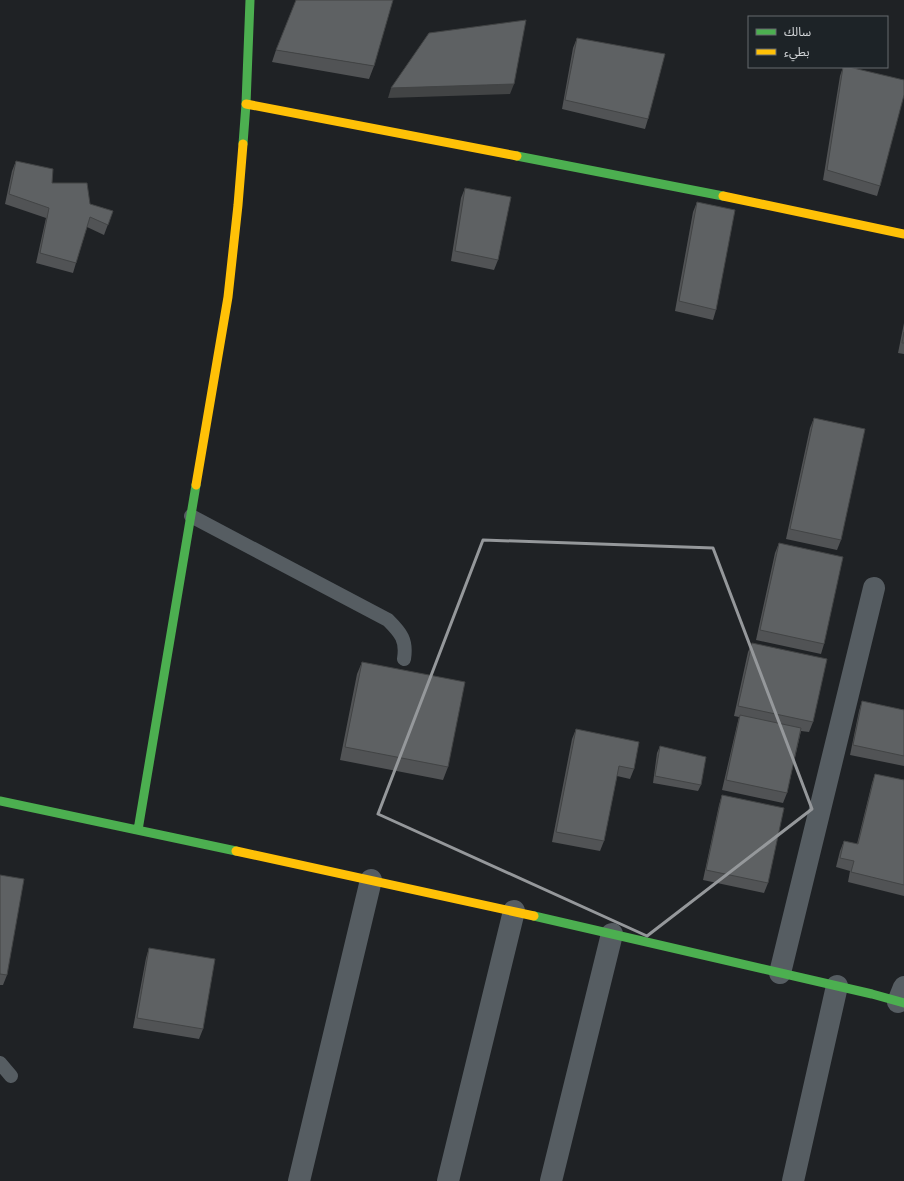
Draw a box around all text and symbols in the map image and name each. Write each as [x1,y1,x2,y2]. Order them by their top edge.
legend [748,16,888,68]
text: سالك [784,24,811,39]
text: بطيء [784,44,810,62]

